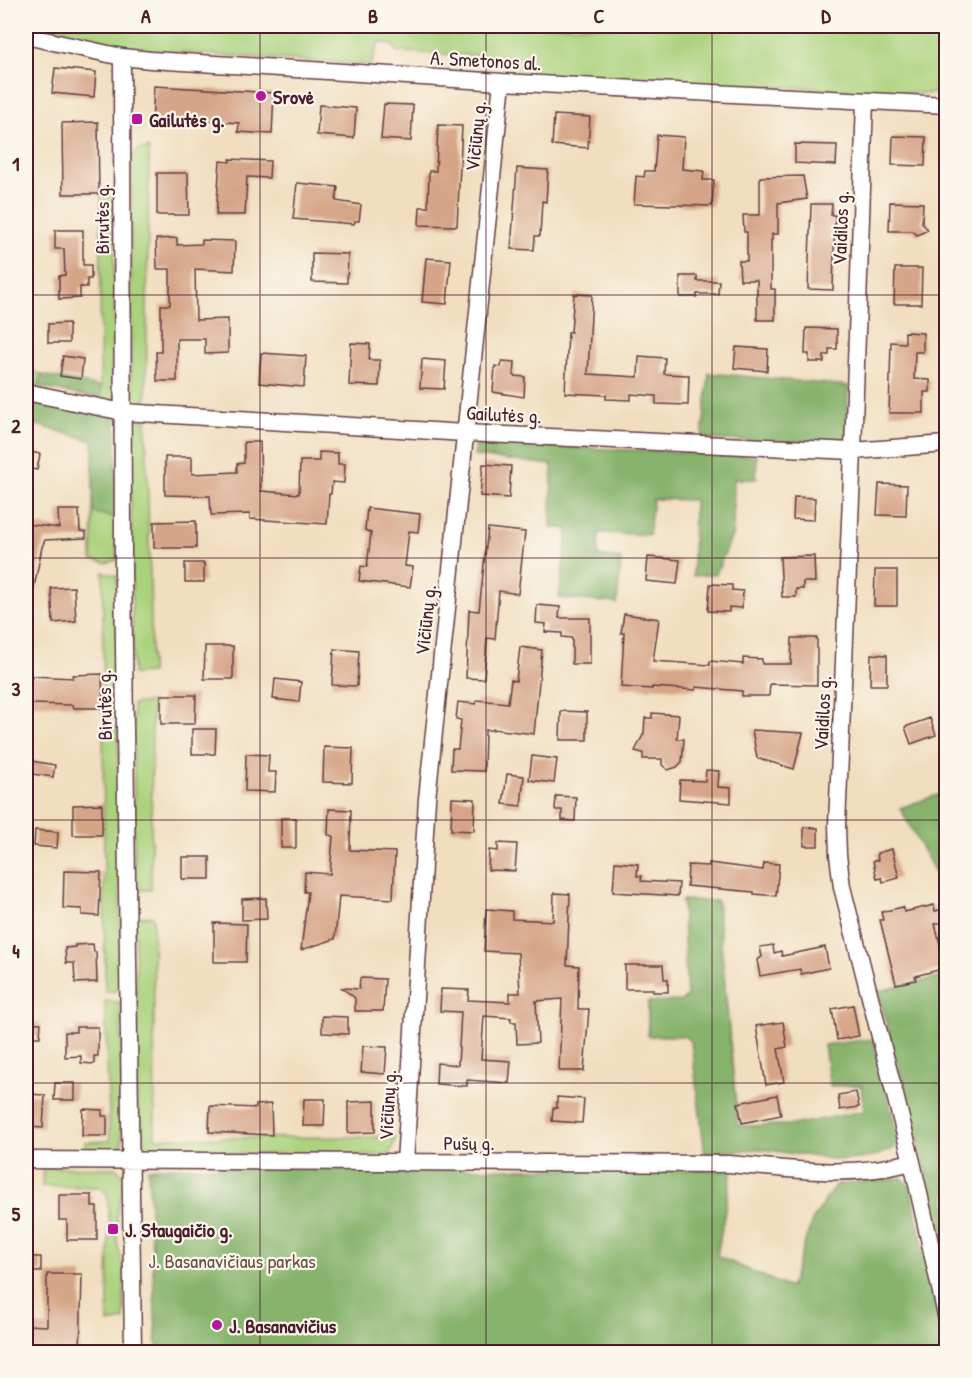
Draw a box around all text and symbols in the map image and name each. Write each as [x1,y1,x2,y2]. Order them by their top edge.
text: A [141,2,151,29]
text: B [368,2,378,29]
text: C [594,2,605,29]
text: D [821,2,831,29]
street label: A. Smetonos al. [430,44,542,76]
place label: Srovė [273,83,314,110]
marker: Srovė [254,89,268,103]
street label: Vičiūnų g. [458,99,492,173]
place label: Gailutės g. [149,106,225,134]
marker: Gailutės g. [130,112,144,126]
text: 1 [12,150,20,177]
street label: Birutės g. [88,184,115,254]
street label: Vaidilos g. [825,190,855,266]
street label: Gailutės g. [466,399,542,429]
text: 2 [11,412,21,439]
street label: Vičiūnų g. [408,583,442,657]
street label: Birutės g. [90,669,118,741]
text: 3 [12,675,21,702]
street label: Vaidilos g. [807,675,837,751]
text: 4 [12,937,20,964]
street label: Vičiūnų g. [372,1069,402,1141]
street label: Pušų g. [443,1129,495,1156]
text: 5 [12,1200,21,1227]
place label: J. Staugaičio g. [125,1216,232,1244]
marker: J. Staugaičio g. [106,1222,120,1236]
park label: J. Basanavičiaus parkas [148,1247,316,1274]
place label: J. Basanavičius [229,1312,336,1339]
marker: J. Basanavičius [210,1318,224,1332]

